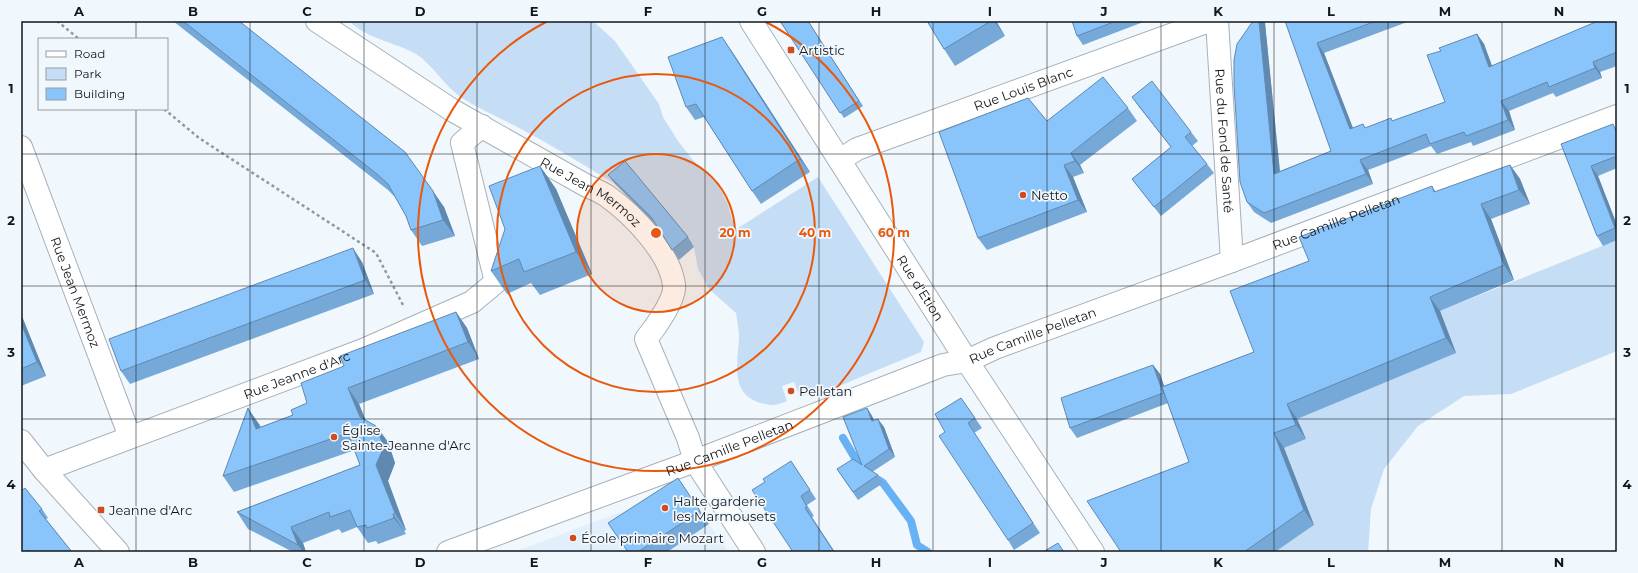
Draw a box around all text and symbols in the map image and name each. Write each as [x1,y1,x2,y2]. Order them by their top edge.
text: A [73,3,85,19]
text: B [188,3,198,19]
text: C [302,3,312,19]
text: D [415,3,426,19]
text: E [530,3,539,19]
text: F [644,3,652,19]
text: G [757,3,767,19]
text: H [871,3,881,19]
text: I [988,3,992,19]
text: J [1099,3,1108,19]
text: K [1213,3,1223,19]
text: L [1327,3,1335,19]
text: M [1439,3,1451,19]
text: N [1554,3,1564,19]
legend [38,38,168,110]
place label: Artistic [799,42,845,58]
marker: Artistic [786,45,796,55]
text: Road [74,46,105,61]
street label: Rue Louis Blanc [971,63,1075,114]
text: Park [74,66,102,81]
street label: Rue du Fond de Santé [1212,68,1237,214]
text: 1 [8,80,14,96]
text: 1 [1624,80,1630,96]
text: Building [74,86,125,101]
street label: Rue Jean Mermoz [537,153,645,230]
place label: Netto [1031,187,1068,203]
marker: Netto [1018,190,1028,200]
street label: Rue Camille Pelletan [1270,191,1402,253]
text: 2 [7,212,15,228]
text: 2 [1623,212,1631,228]
text: 20 m [719,225,751,240]
text: 40 m [799,225,831,240]
text: 60 m [878,225,910,240]
centre of rings [649,226,663,240]
street label: Rue Jean Mermoz [47,234,104,350]
street label: Rue d'Etion [894,252,947,324]
street label: Rue Camille Pelletan [966,304,1098,367]
text: 3 [6,344,15,360]
text: 3 [1622,344,1631,360]
street label: Rue Jeanne d'Arc [241,348,352,402]
place label: Pelletan [799,383,852,399]
marker: Pelletan [786,386,796,396]
street label: Rue Camille Pelletan [663,416,795,479]
place label: Église Sainte-Jeanne d'Arc [342,422,471,453]
marker: Église Sainte-Jeanne d'Arc [329,432,339,442]
text: 4 [7,476,16,492]
text: 4 [1623,476,1632,492]
place label: Halte garderie les Marmousets [673,493,776,524]
place label: Jeanne d'Arc [108,502,192,518]
marker: Halte garderie les Marmousets [660,503,670,513]
marker: Jeanne d'Arc [96,505,106,515]
place label: École primaire Mozart [581,530,724,546]
marker: École primaire Mozart [568,533,578,543]
text: A [73,554,85,570]
text: B [188,554,198,570]
text: C [302,554,312,570]
text: D [415,554,426,570]
text: E [530,554,539,570]
text: F [644,554,652,570]
text: G [757,554,767,570]
text: H [871,554,881,570]
text: I [988,554,992,570]
text: J [1099,554,1108,570]
text: K [1213,554,1223,570]
text: L [1327,554,1335,570]
text: M [1439,554,1451,570]
text: N [1554,554,1564,570]

